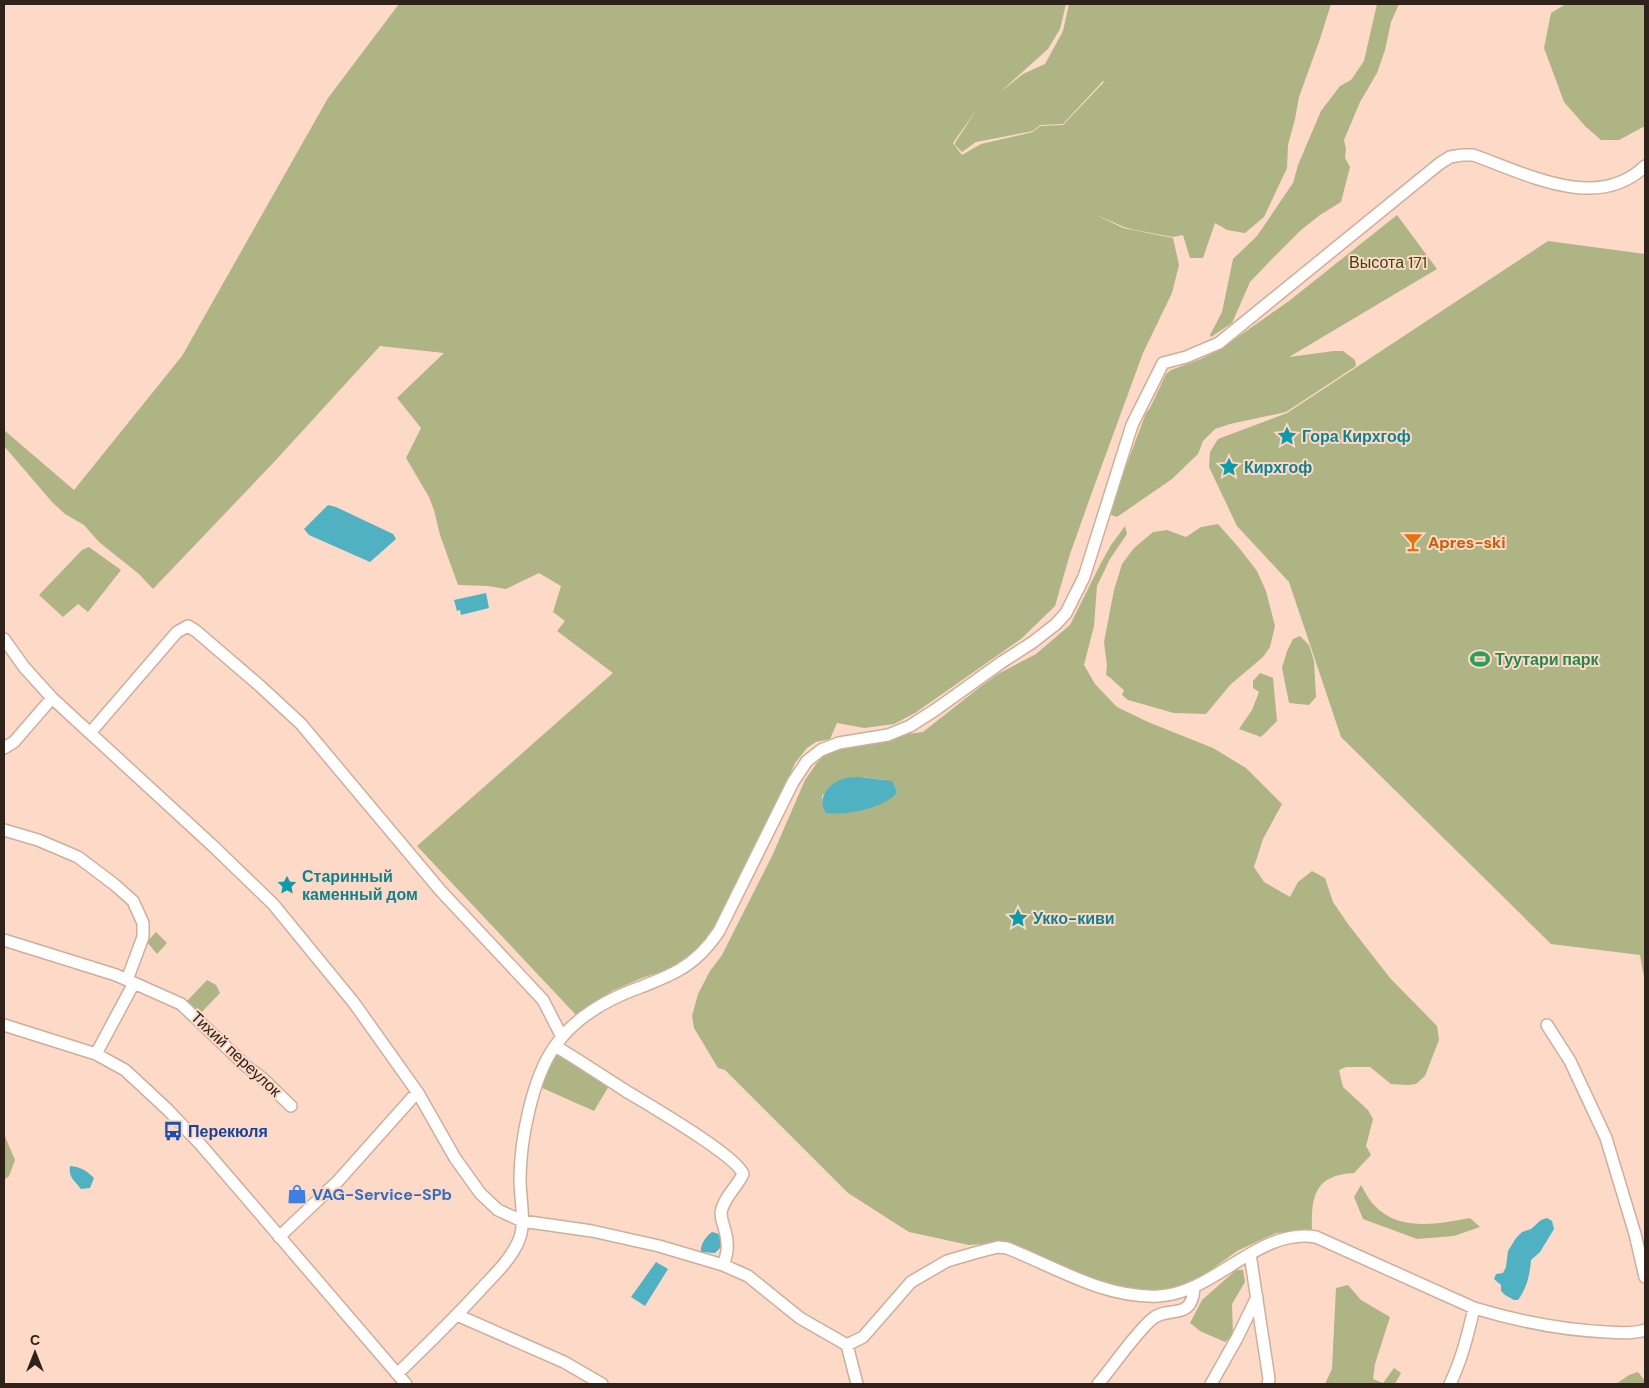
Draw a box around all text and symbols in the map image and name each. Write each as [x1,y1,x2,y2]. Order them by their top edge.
park label: Высота 171 [1349,252,1427,273]
place icon: Гора Кирхгоф [1276,425,1298,447]
place label: Гора Кирхгоф [1302,426,1411,447]
place icon: Кирхгоф [1218,456,1240,478]
place label: Кирхгоф [1244,457,1312,478]
bar icon: Apres-ski [1402,531,1424,553]
place label: Apres-ski [1428,532,1506,553]
sports icon: Туутари парк [1469,648,1491,670]
place label: Туутари парк [1495,649,1600,670]
place label: Старинный каменный дом [302,866,418,905]
place icon: Старинный каменный дом [276,874,298,896]
place icon: Укко-киви [1007,907,1029,929]
place label: Укко-киви [1033,908,1115,929]
street label: Тихий переулок [186,1007,286,1102]
bus stop icon: Перекюля [162,1120,184,1142]
place label: Перекюля [188,1121,268,1142]
shop icon: VAG-Service-SPb [286,1183,308,1205]
place label: VAG-Service-SPb [312,1184,452,1205]
north arrow [10,1328,60,1378]
text: С [30,1331,40,1349]

